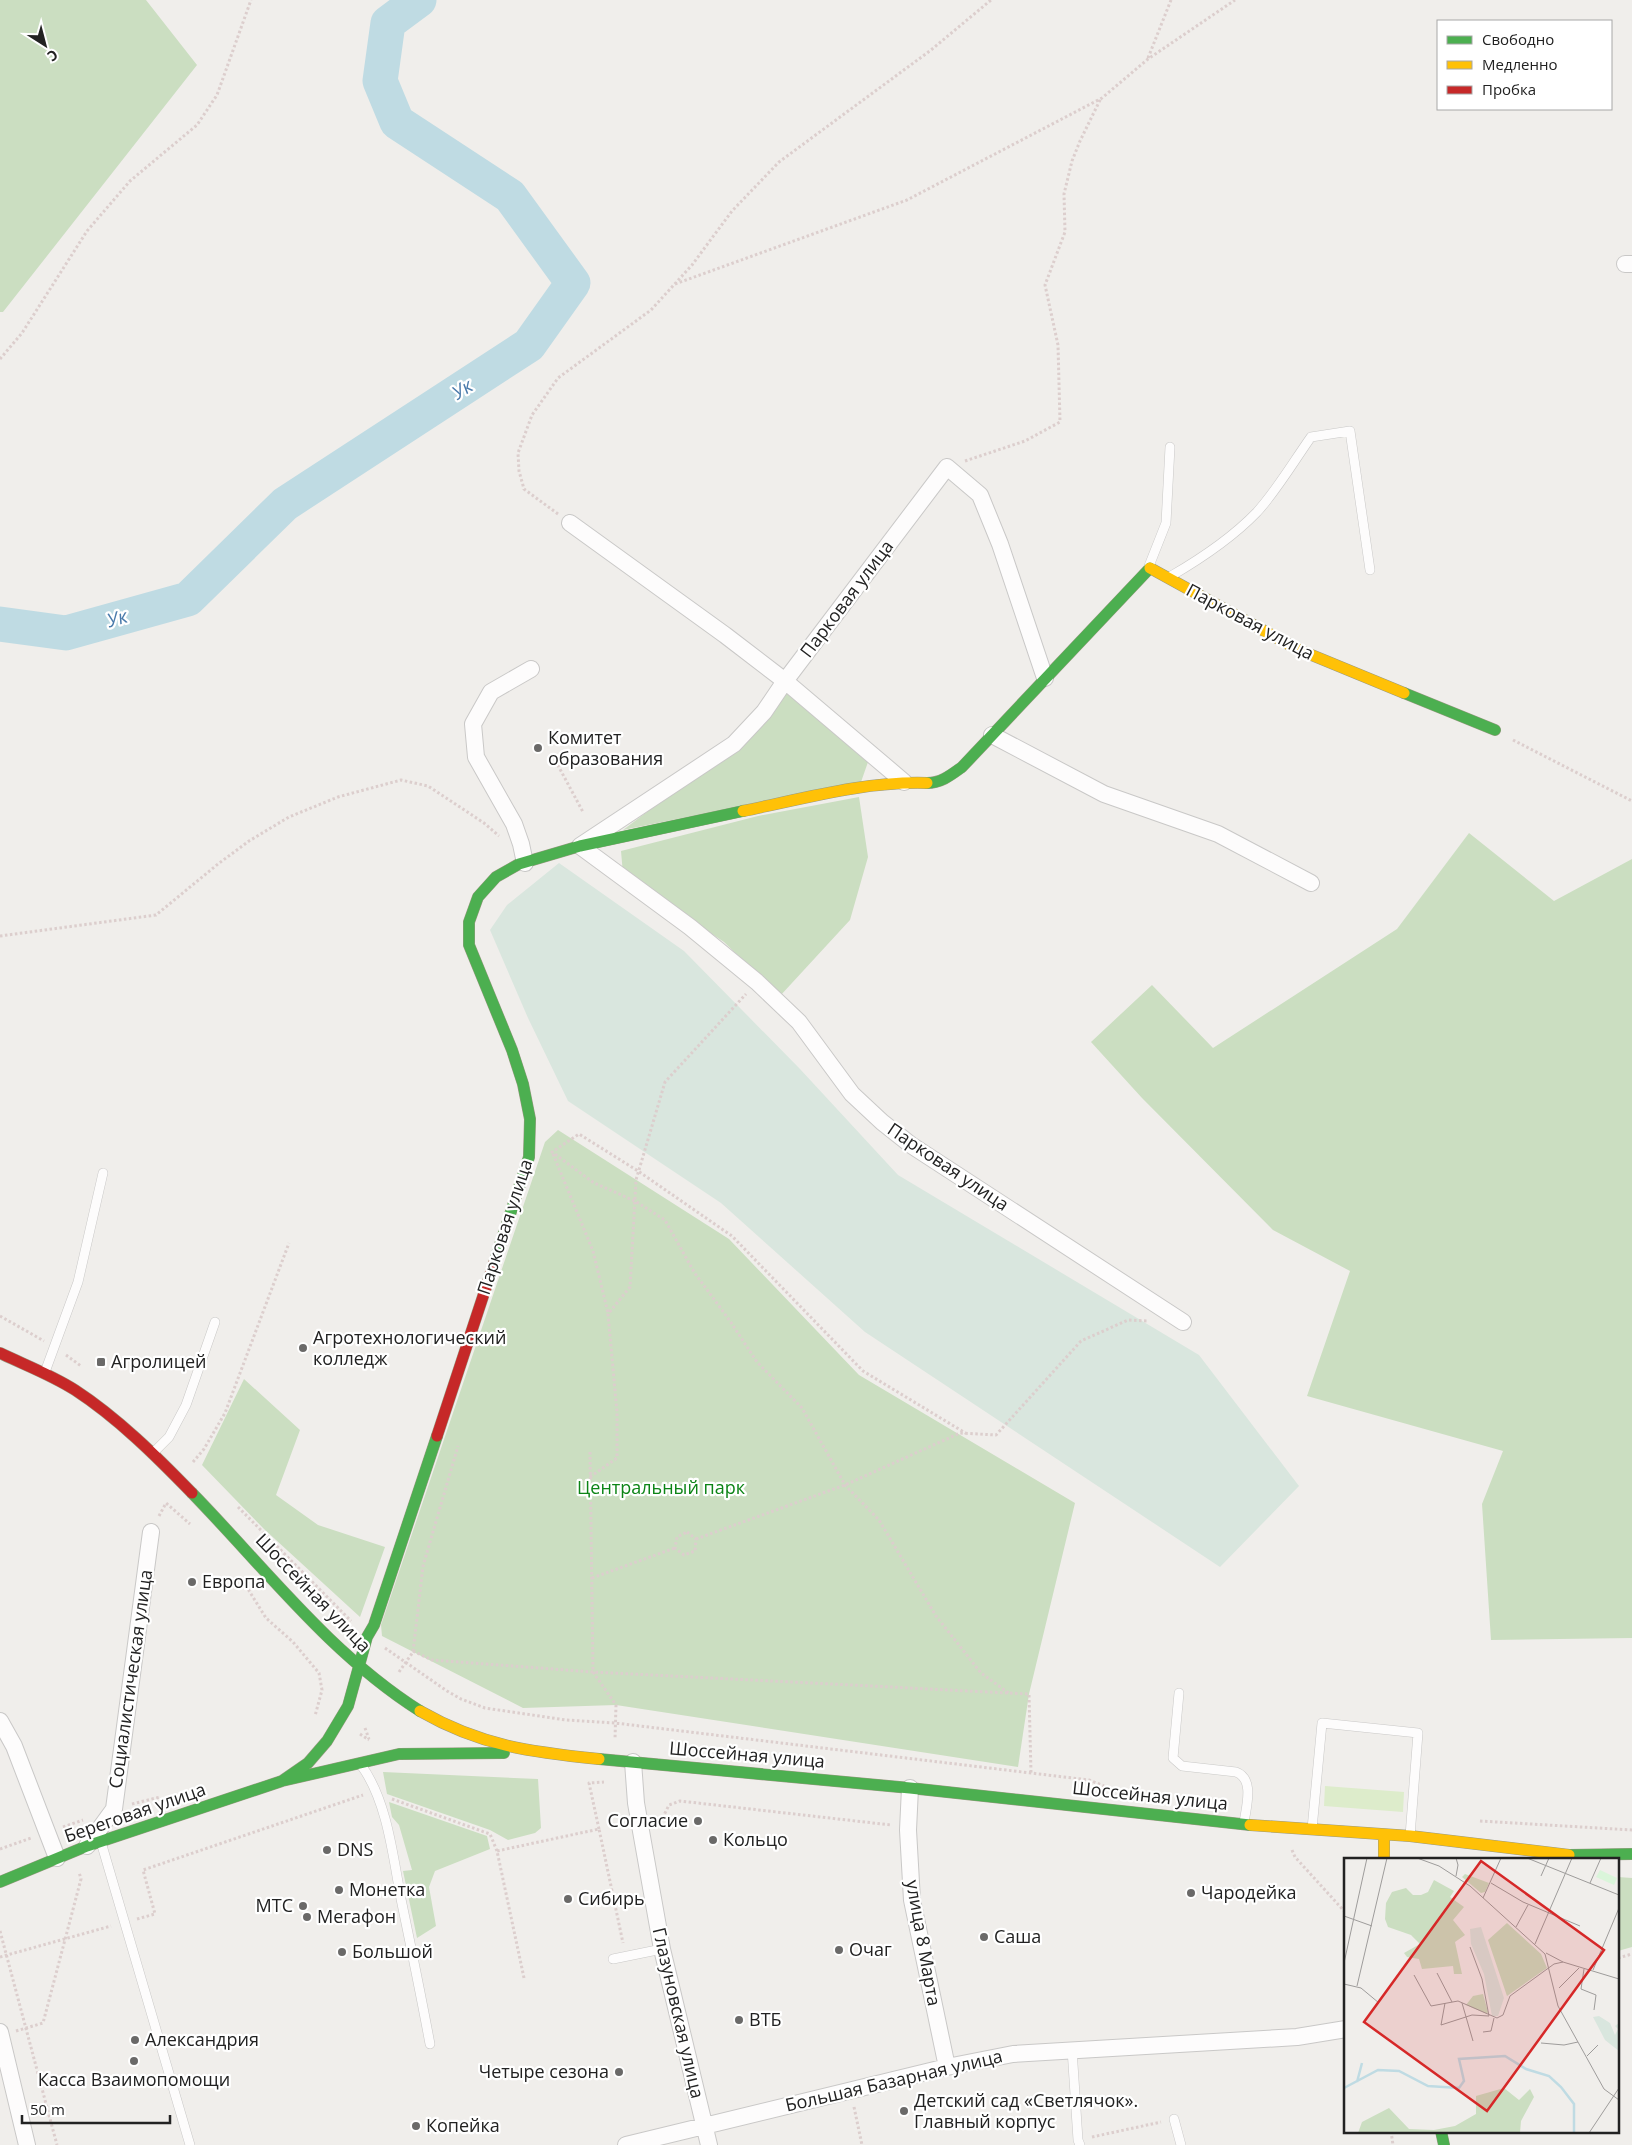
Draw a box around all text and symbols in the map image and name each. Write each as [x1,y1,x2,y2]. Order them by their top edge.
north arrow [20,20,70,70]
legend [1437,20,1612,110]
text: Свободно [1482,29,1554,49]
text: С [44,46,62,66]
text: Медленно [1482,54,1558,74]
text: Пробка [1482,79,1536,99]
water label: Ук [446,372,478,406]
street label: Парковая улица [794,535,898,662]
street label: Парковая улица [1182,577,1318,665]
water label: Ук [103,603,131,634]
place label: Комитет образования [548,725,663,770]
marker: Комитет образования [532,742,544,754]
street label: Парковая улица [883,1117,1014,1216]
street label: Парковая улица [471,1156,537,1298]
place label: Агротехнологический колледж [313,1325,506,1370]
marker: Агротехнологический колледж [297,1342,309,1354]
place label: Агролицей [111,1349,207,1373]
marker: Агролицей [95,1356,107,1368]
park label: Центральный парк [577,1475,746,1499]
street label: Шоссейная улица [251,1528,377,1657]
street label: Социалистическая улица [103,1568,157,1790]
place label: Европа [202,1569,265,1593]
marker: Европа [186,1576,198,1588]
street label: Шоссейная улица [668,1735,826,1773]
street label: Шоссейная улица [1071,1775,1229,1815]
street label: Береговая улица [61,1777,208,1847]
place label: Согласие [608,1808,688,1832]
marker: Согласие [692,1815,704,1827]
place label: Кольцо [723,1827,788,1851]
marker: Кольцо [707,1834,719,1846]
place label: DNS [337,1837,374,1861]
marker: DNS [321,1844,333,1856]
inset map [1344,1858,1620,2132]
place label: Монетка [349,1877,425,1901]
street label: улица 8 Марта [901,1878,947,2008]
place label: Чародейка [1201,1880,1297,1904]
marker: Монетка [333,1884,345,1896]
place label: Сибирь [578,1886,645,1910]
marker: Чародейка [1185,1887,1197,1899]
place label: МТС [256,1893,293,1917]
marker: Сибирь [562,1893,574,1905]
marker: МТС [297,1900,309,1912]
place label: Мегафон [317,1904,396,1928]
marker: Мегафон [301,1911,313,1923]
place label: Саша [994,1924,1041,1948]
street label: Глазуновская улица [648,1925,710,2101]
marker: Саша [978,1931,990,1943]
place label: Очаг [849,1937,892,1961]
place label: Большой [352,1939,433,1963]
marker: Очаг [833,1944,845,1956]
marker: Большой [336,1946,348,1958]
place label: ВТБ [749,2007,782,2031]
marker: ВТБ [733,2014,745,2026]
place label: Александрия [145,2027,259,2051]
marker: Александрия [129,2034,141,2046]
street label: Большая Базарная улица [783,2043,1005,2117]
marker: Касса Взаимопомощи [128,2055,140,2067]
place label: Четыре сезона [479,2059,609,2083]
marker: Четыре сезона [613,2066,625,2078]
place label: Касса Взаимопомощи [38,2067,230,2091]
place label: Детский сад «Светлячок». Главный корпус [914,2088,1138,2133]
scale bar [22,2092,170,2124]
text: 50 m [30,2099,65,2119]
marker: Детский сад «Светлячок». Главный корпус [898,2105,910,2117]
place label: Копейка [426,2113,500,2137]
marker: Копейка [410,2120,422,2132]

